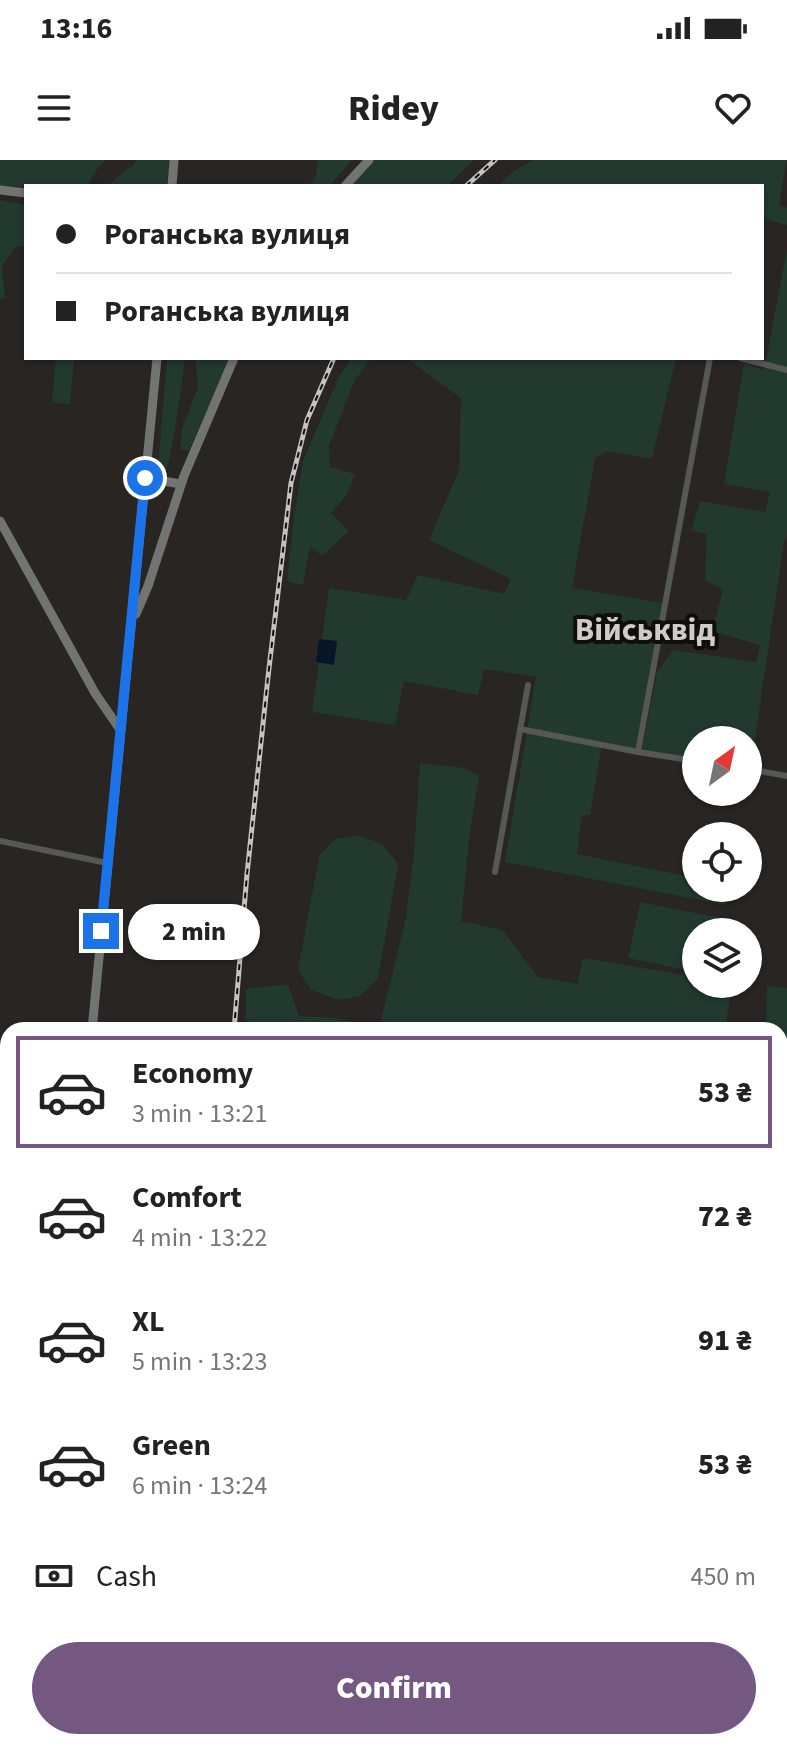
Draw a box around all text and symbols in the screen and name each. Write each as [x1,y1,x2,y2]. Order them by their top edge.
text: 13:16 [40,7,112,50]
text: Ridey [348,83,439,134]
icon: menu [32,86,76,130]
icon: heart [711,86,755,130]
text: Роганська вулиця [104,213,350,256]
text: Роганська вулиця [104,290,350,333]
route start [127,460,163,496]
district label: Військвід [575,607,715,653]
north arrow [682,726,762,806]
map controls [682,726,762,998]
button: locate [682,822,762,902]
callout: 2 min [129,903,261,959]
route end [83,913,119,949]
text: 2 min [162,913,226,950]
button: layers [682,918,762,998]
text: Economy [132,1052,253,1095]
icon: car [36,1056,108,1128]
text: 53 ₴ [698,1071,752,1114]
text: 3 min · 13:21 [132,1095,267,1132]
text: Comfort [132,1176,242,1219]
icon: car [36,1180,108,1252]
text: 72 ₴ [698,1195,752,1238]
text: 4 min · 13:22 [132,1219,267,1256]
text: XL [132,1300,165,1343]
icon: car [36,1304,108,1376]
text: 91 ₴ [698,1319,752,1362]
text: 5 min · 13:23 [132,1343,267,1380]
text: Green [132,1424,211,1467]
icon: car [36,1428,108,1500]
text: 53 ₴ [698,1443,752,1486]
text: 6 min · 13:24 [132,1467,267,1504]
icon: cash [32,1554,76,1598]
text: Cash [96,1555,157,1598]
text: 450 m [690,1558,756,1595]
button: Confirm [32,1642,756,1734]

